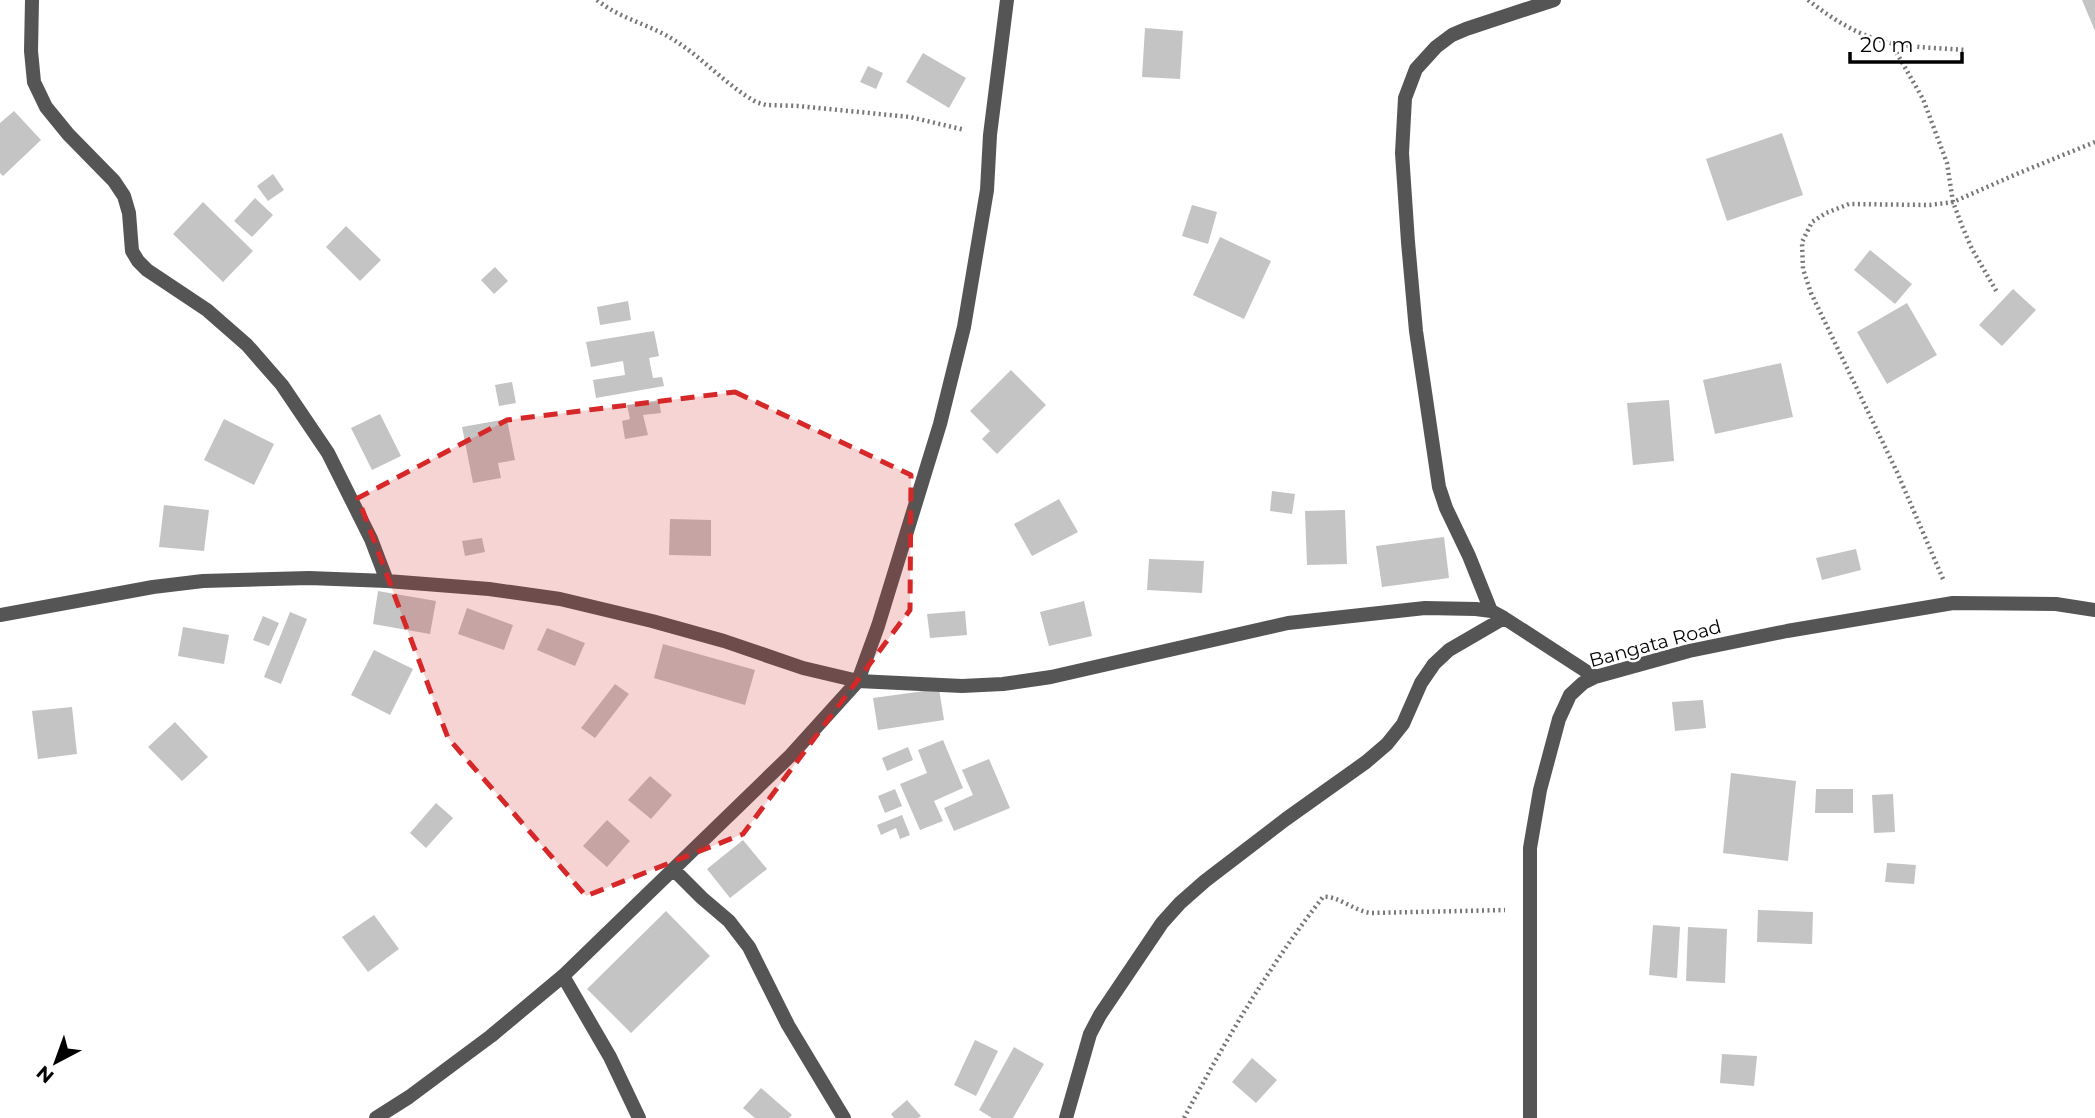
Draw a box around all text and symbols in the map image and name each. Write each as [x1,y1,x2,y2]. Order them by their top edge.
scale bar [1850,21,1962,65]
text: 20 m [1860,32,1914,57]
street label: Bangata Road [1587,615,1724,672]
north arrow [21,1027,91,1097]
text: N [32,1061,59,1088]

